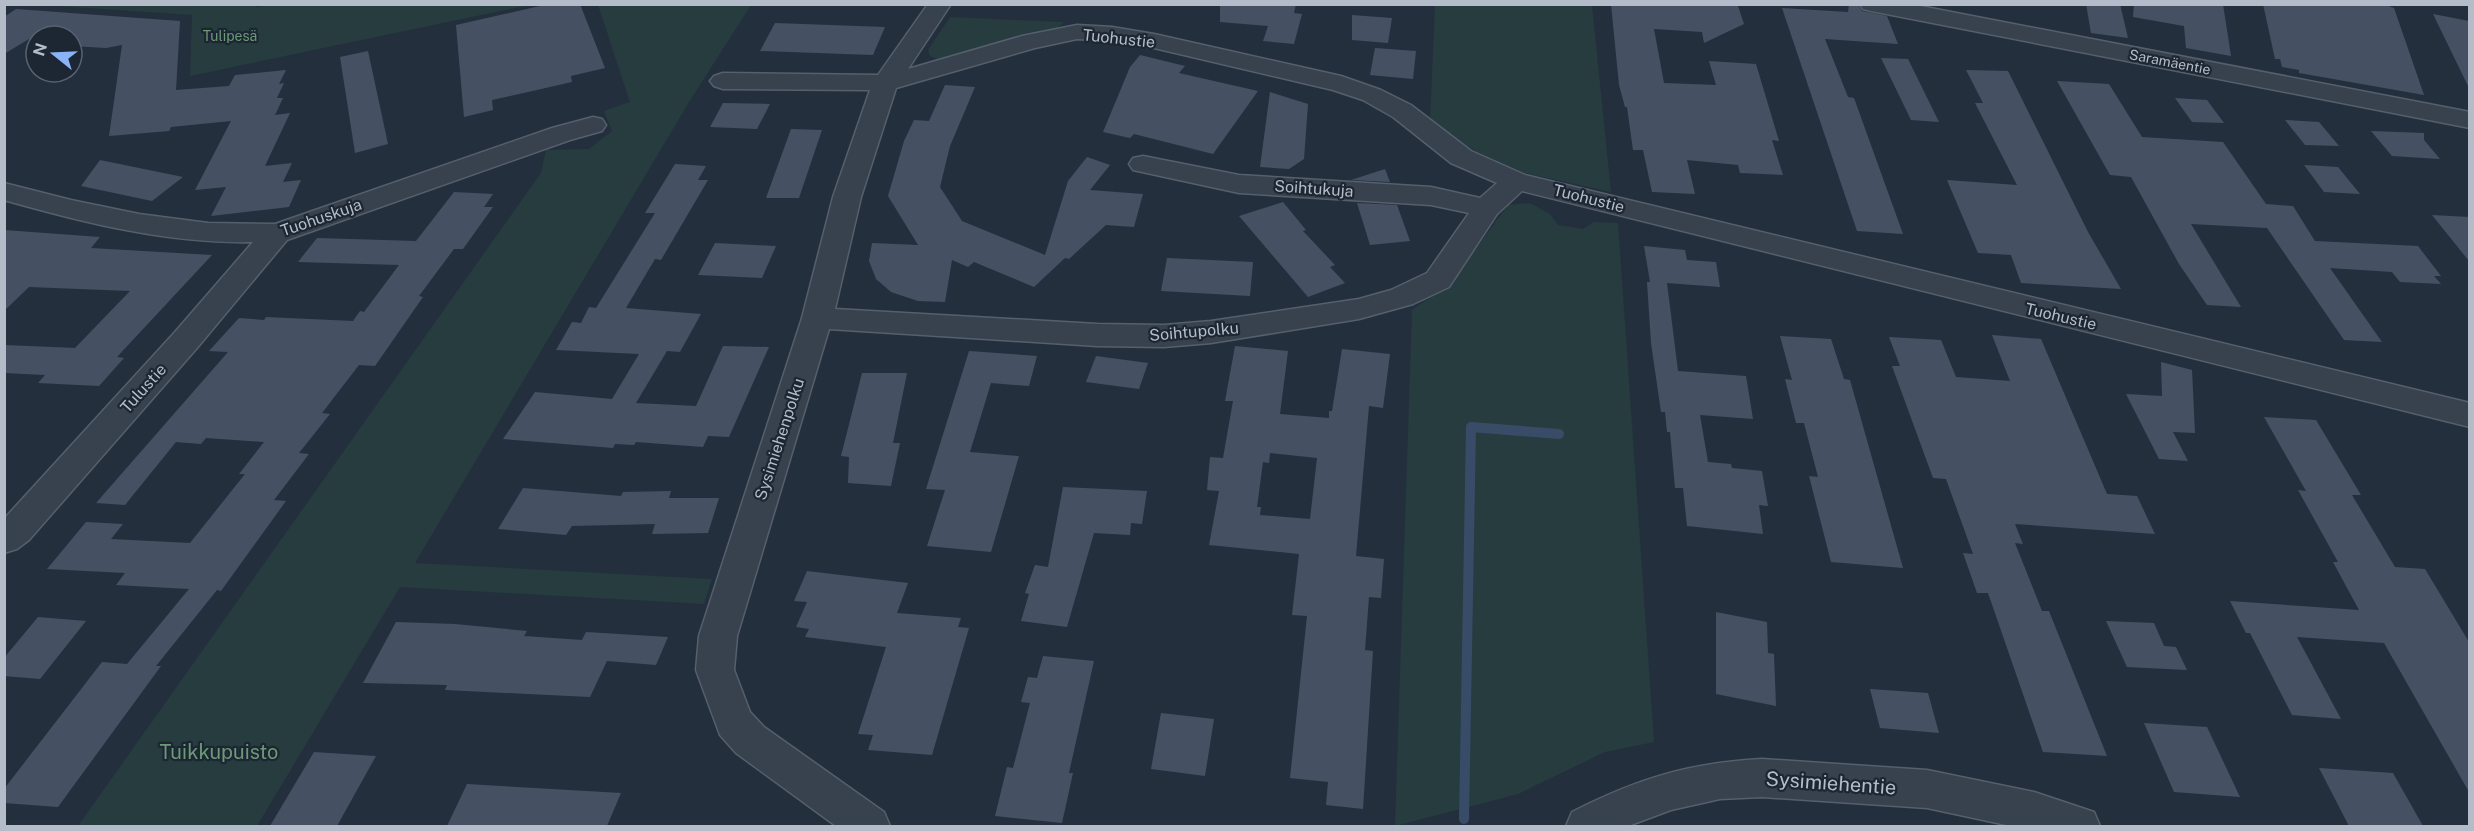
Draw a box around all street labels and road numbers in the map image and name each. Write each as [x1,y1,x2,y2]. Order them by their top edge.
street label: Tuohustie [1082,25,1156,52]
street label: Saramäentie [2128,46,2212,78]
street label: Soihtukuja [1274,176,1354,201]
street label: Tuohustie [1551,180,1626,216]
street label: Tuohuskuja [278,195,364,240]
street label: Tuohustie [2023,299,2098,334]
street label: Soihtupolku [1149,318,1240,345]
street label: Tulustie [117,360,170,417]
street label: Sysimiehenpolku [751,376,808,503]
street label: Sysimiehentie [1765,766,1897,800]

